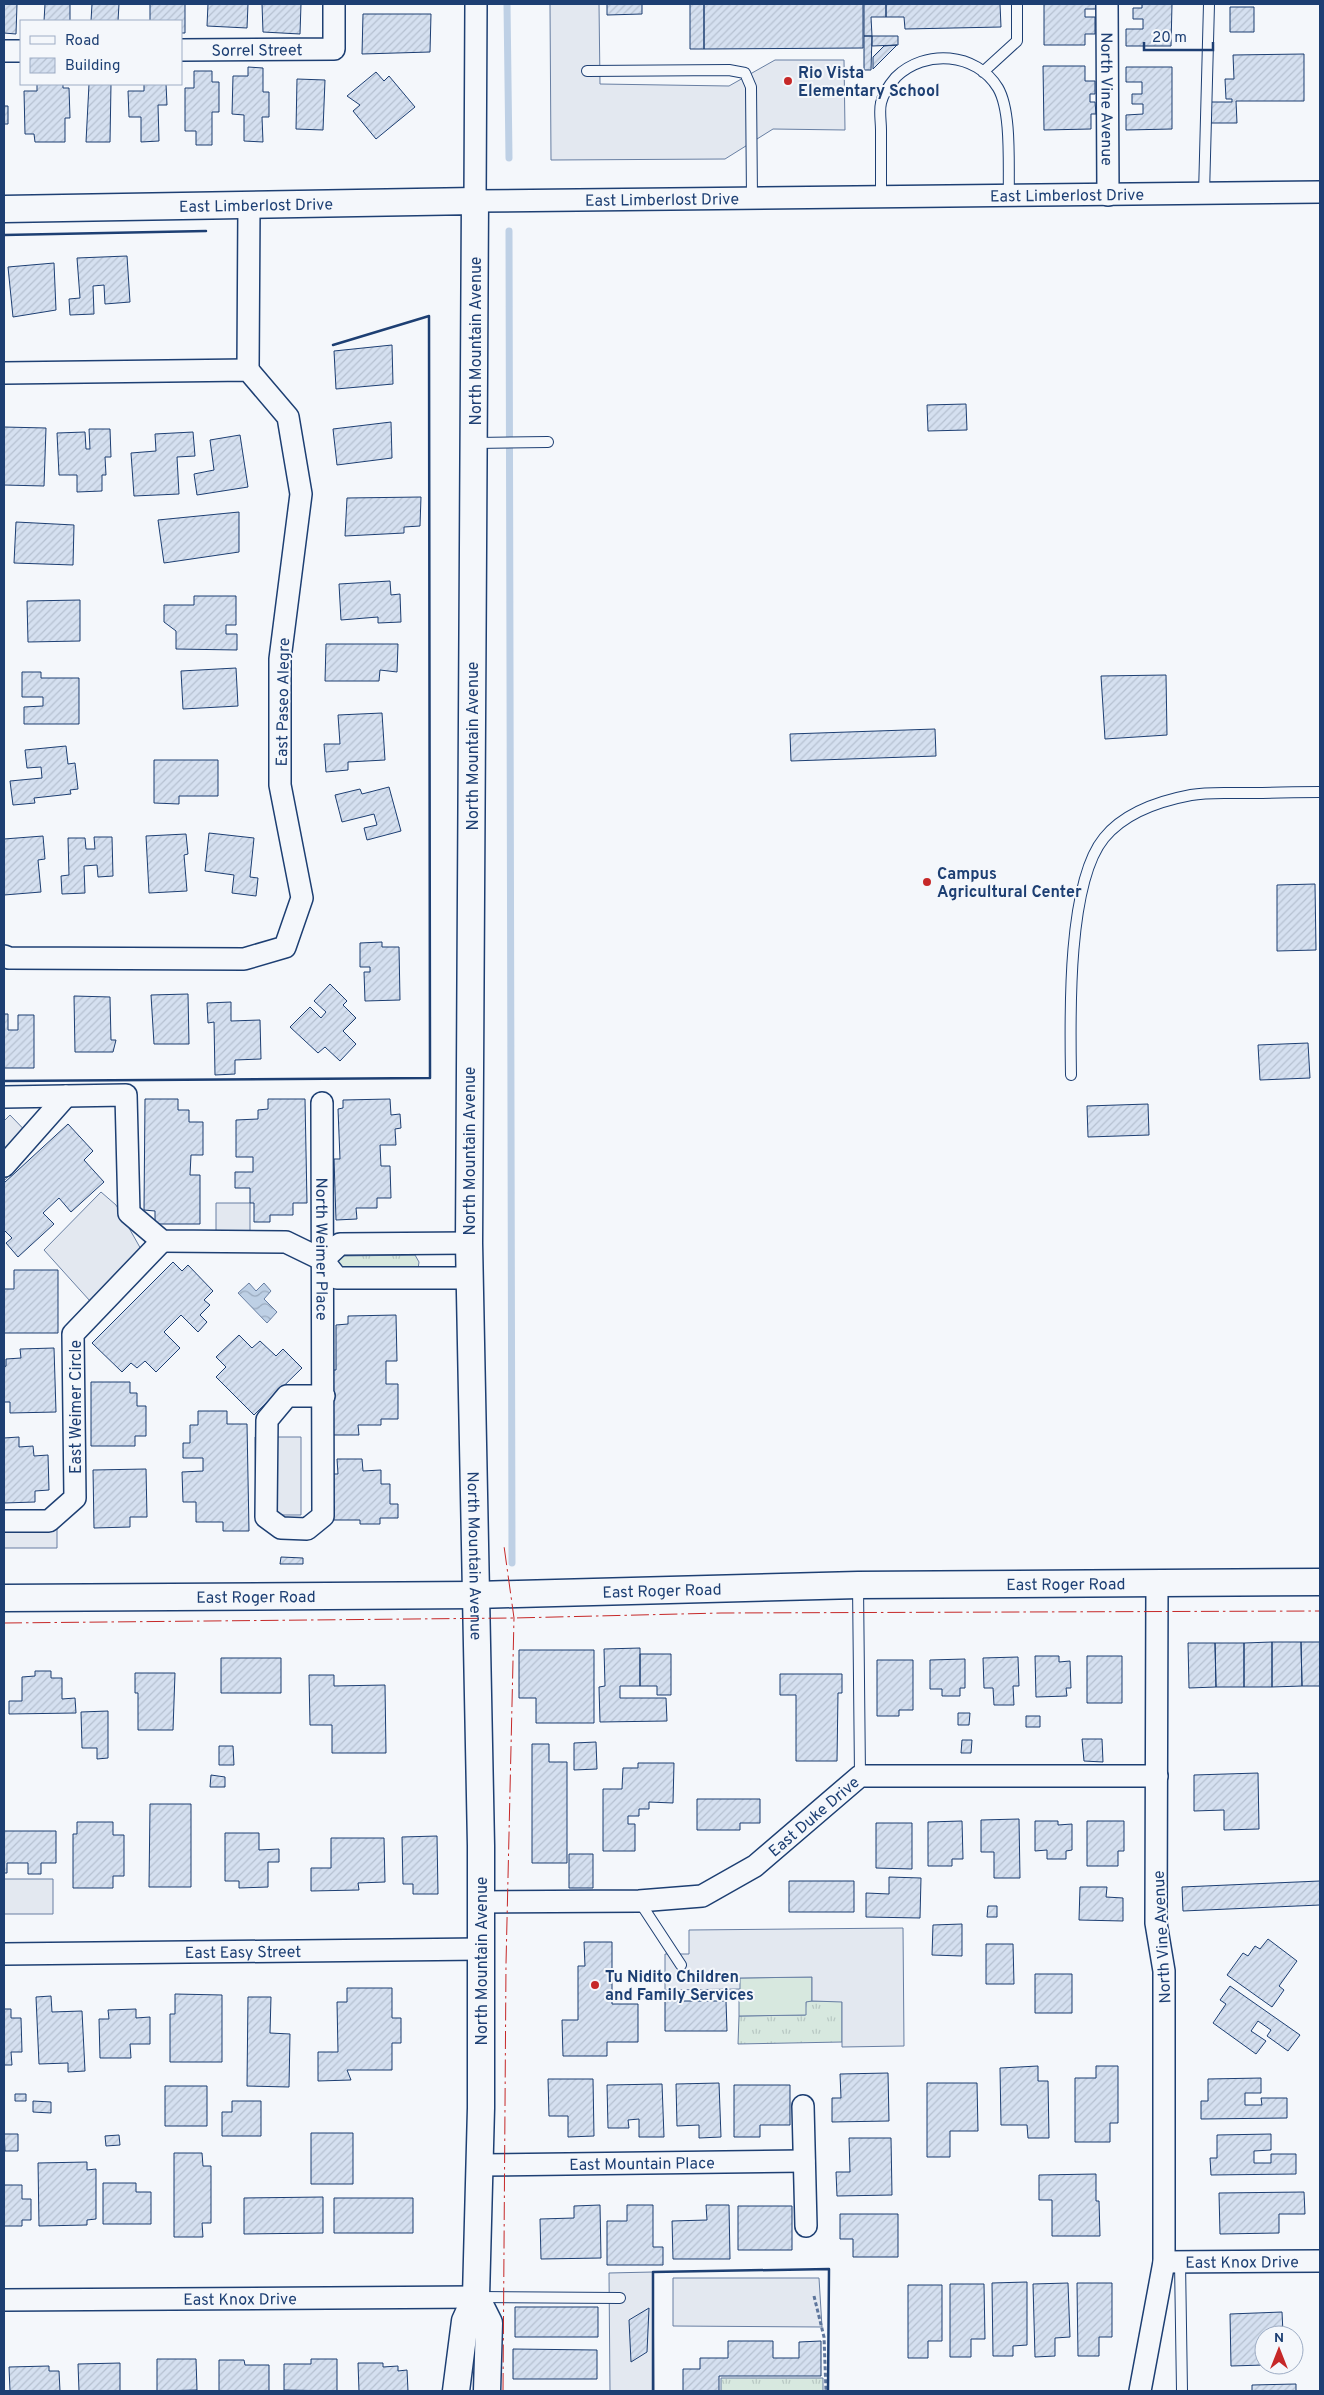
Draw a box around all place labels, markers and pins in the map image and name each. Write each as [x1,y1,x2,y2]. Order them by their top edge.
place label: Rio Vista Elementary School [798,64,940,102]
marker: Rio Vista Elementary School [782,75,794,87]
place label: Campus Agricultural Center [937,865,1082,903]
marker: Campus Agricultural Center [921,876,933,888]
place label: Tu Nidito Children and Family Services [605,1968,754,2006]
marker: Tu Nidito Children and Family Services [589,1979,601,1991]

